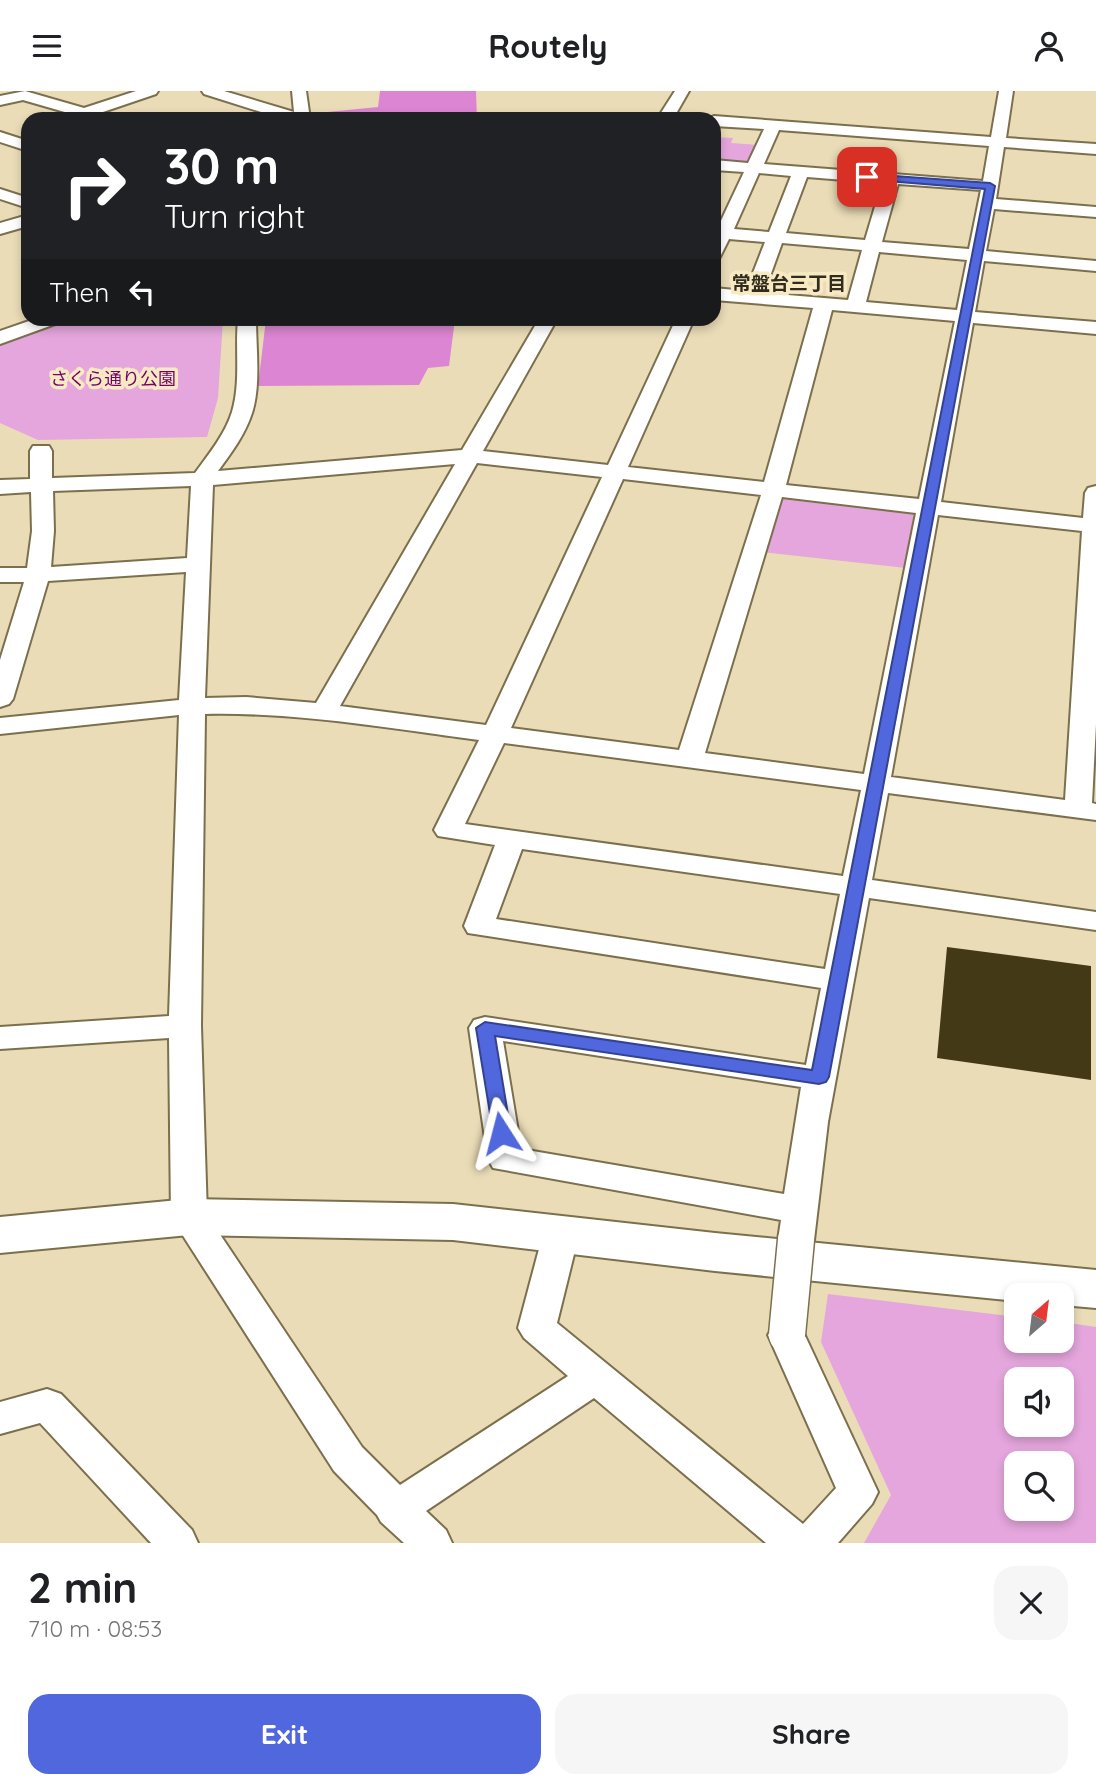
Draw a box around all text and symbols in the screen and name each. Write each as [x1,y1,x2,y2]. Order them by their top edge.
text: Routely [488,26,608,66]
icon: menu [28,27,66,65]
icon: person [1030,27,1068,65]
text: 30 m [164,135,279,196]
icon: right [49,140,140,231]
pin [837,147,897,207]
icon: arrive [848,158,886,196]
text: Turn right [164,196,305,236]
district label: 常盤台三丁目 [732,271,846,295]
icon: left [123,273,161,311]
text: Then [49,276,109,309]
park label: さくら通り公園 [50,367,176,390]
position arrow [464,1096,538,1170]
north arrow [1004,1283,1074,1353]
map controls [1004,1283,1074,1521]
button: sound [1004,1367,1074,1437]
button: search [1004,1451,1074,1521]
text: 2 min [28,1561,137,1614]
button: close [994,1566,1068,1640]
text: 710 m · 08:53 [28,1614,162,1643]
button: Exit [28,1694,541,1774]
button: Share [555,1694,1068,1774]

